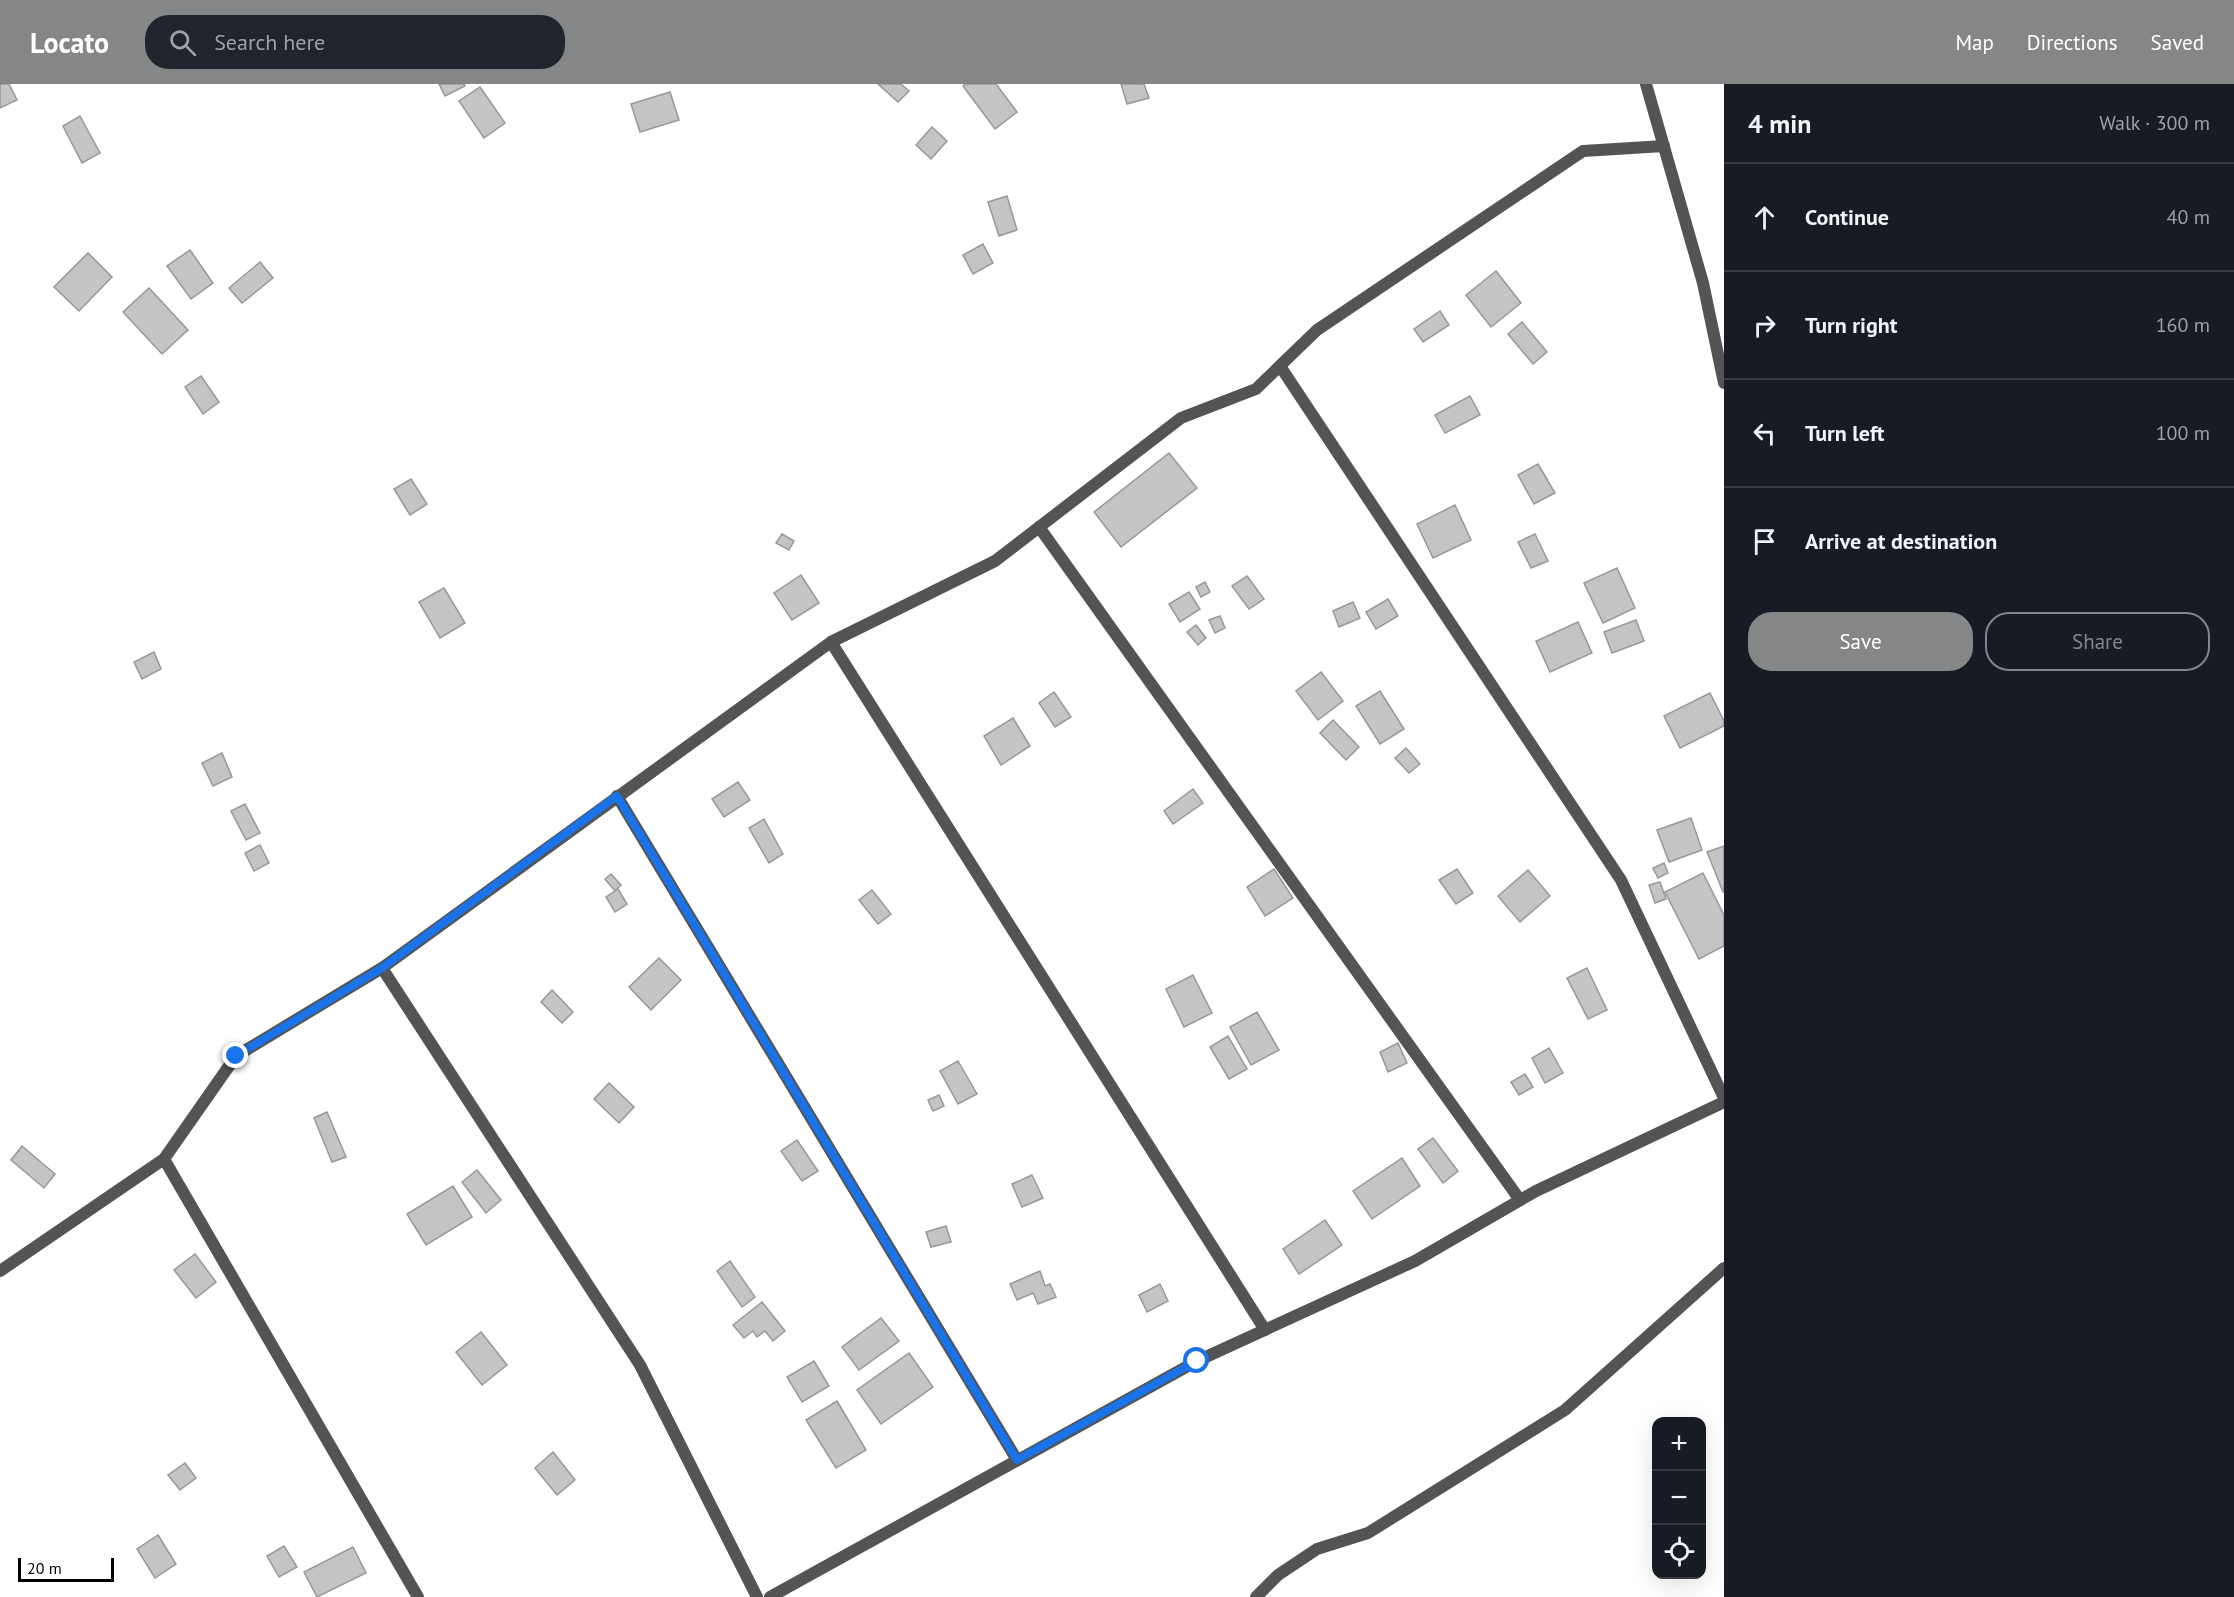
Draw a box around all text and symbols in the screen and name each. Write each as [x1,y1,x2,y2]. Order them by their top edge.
search box [145,15,565,69]
text: Locato [30,24,109,61]
icon: search [166,26,199,59]
text: Search here [214,28,325,56]
text: Map [1955,29,1994,56]
text: Directions [2027,29,2118,56]
text: Saved [2151,29,2204,56]
text: 4 min [1748,107,1811,140]
text: Walk · 300 m [2099,110,2210,136]
icon: ahead [1748,201,1781,234]
text: Continue [1805,203,1889,231]
text: 40 m [2167,204,2210,230]
icon: right [1748,309,1781,342]
text: Turn right [1805,311,1897,339]
text: 160 m [2156,312,2210,338]
icon: left [1748,417,1781,450]
text: Turn left [1805,419,1885,447]
text: 100 m [2156,420,2210,446]
icon: arrive [1748,525,1781,558]
text: Arrive at destination [1805,527,1997,555]
button: Save [1748,612,1973,671]
button: Share [1985,612,2210,671]
route end [222,1042,248,1068]
route start [1183,1347,1209,1373]
map controls [1652,1417,1706,1579]
button: + [1652,1417,1706,1471]
button: − [1652,1471,1706,1525]
button: locate [1652,1525,1706,1579]
scale bar [18,1555,114,1582]
text: 20 m [27,1558,62,1578]

